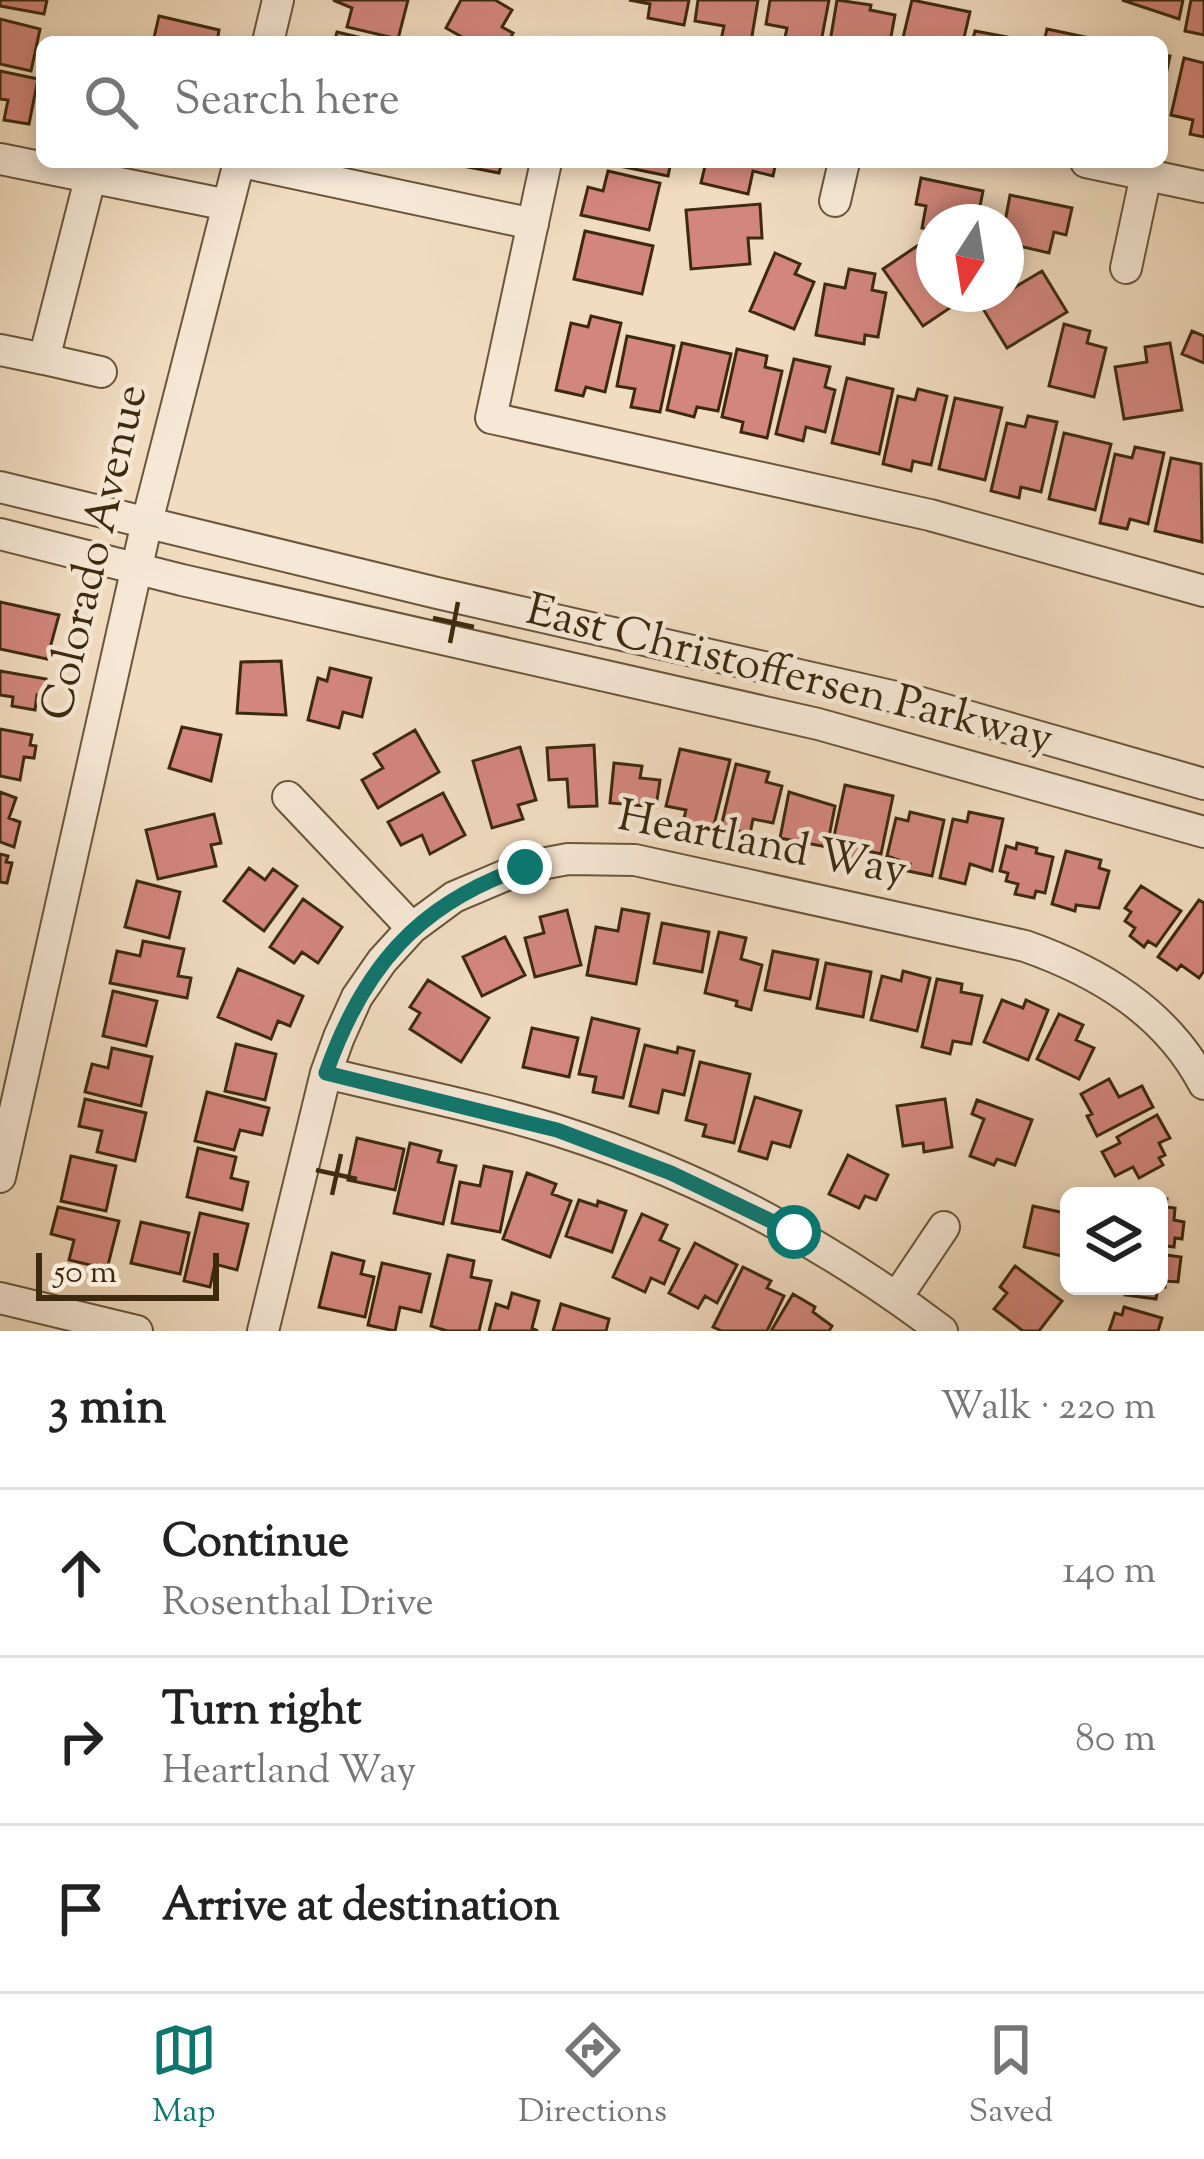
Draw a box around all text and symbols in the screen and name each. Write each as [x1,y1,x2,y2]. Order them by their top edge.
search box [36,36,1168,168]
icon: search [78,69,144,135]
text: Search here [174,70,400,135]
north arrow [916,204,1024,312]
street label: Colorado Avenue [27,379,167,727]
street label: East Christoffersen Parkway [519,580,1059,774]
street label: Heartland Way [612,786,912,906]
route end [498,840,552,894]
map controls [1060,1187,1168,1295]
button: layers [1060,1187,1168,1295]
route start [767,1205,821,1259]
scale bar [36,1247,219,1300]
text: 50 m [54,1250,117,1298]
text: 3 min [48,1373,166,1446]
text: Walk · 220 m [940,1381,1156,1437]
text: Continue [162,1512,349,1577]
icon: ahead [48,1540,114,1606]
text: 140 m [1062,1545,1156,1601]
text: Rosenthal Drive [162,1577,434,1633]
text: Turn right [162,1680,361,1745]
icon: right [48,1708,114,1774]
text: 80 m [1075,1713,1156,1769]
text: Heartland Way [162,1745,416,1801]
icon: arrive [48,1876,114,1942]
text: Arrive at destination [162,1876,560,1941]
tab: Map [151,2017,217,2137]
tab: Directions [518,2017,667,2137]
tab: Saved [969,2017,1053,2137]

